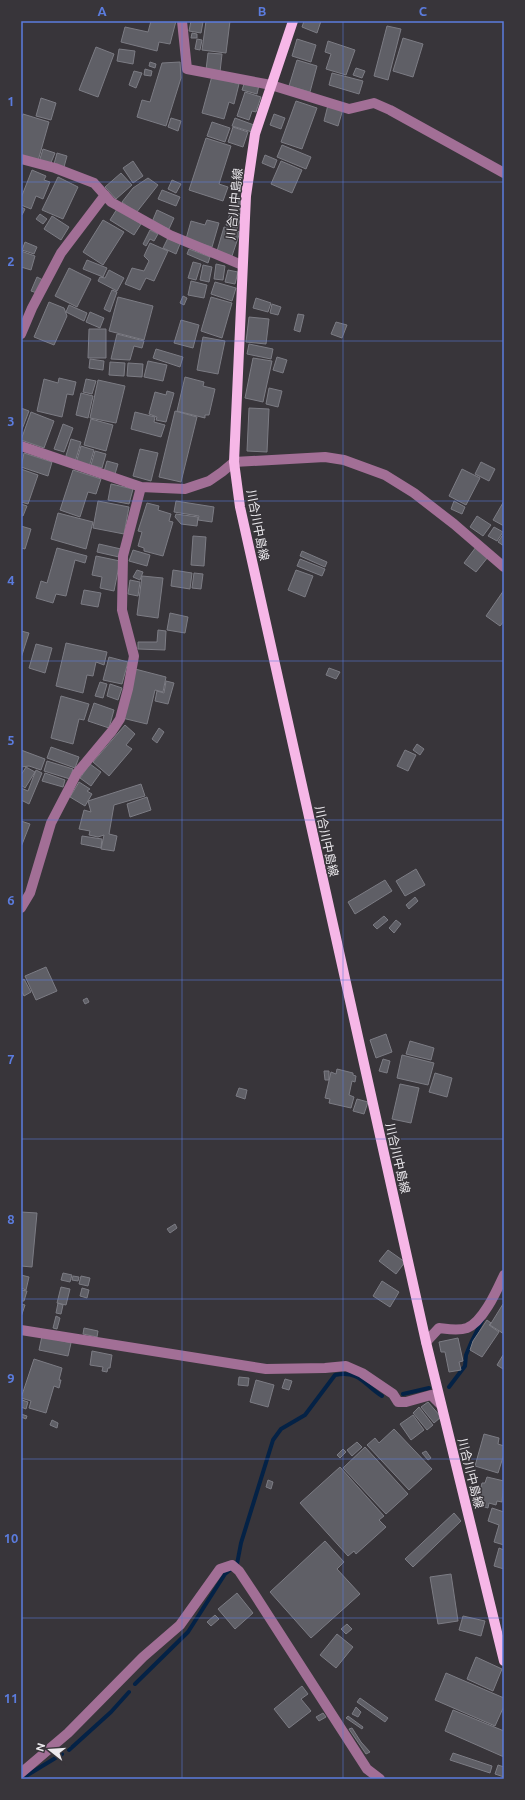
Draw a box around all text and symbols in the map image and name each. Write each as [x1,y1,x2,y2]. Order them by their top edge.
text: A [97,4,107,18]
text: B [258,4,267,18]
text: C [419,4,428,18]
text: 1 [7,94,15,108]
street label: 川合川中島線 [224,168,244,240]
text: 2 [7,254,15,268]
text: 3 [7,414,15,428]
street label: 川合川中島線 [245,488,271,562]
text: 4 [7,573,15,587]
text: 5 [7,733,15,747]
street label: 川合川中島線 [313,804,341,878]
text: 6 [7,893,15,907]
text: 7 [7,1052,15,1066]
street label: 川合川中島線 [384,1121,412,1195]
text: 8 [7,1212,15,1226]
text: 9 [7,1371,15,1385]
street label: 川合川中島線 [456,1436,486,1510]
text: 10 [4,1531,18,1545]
text: 11 [4,1691,18,1705]
north arrow [30,1730,70,1770]
text: N [33,1741,47,1753]

